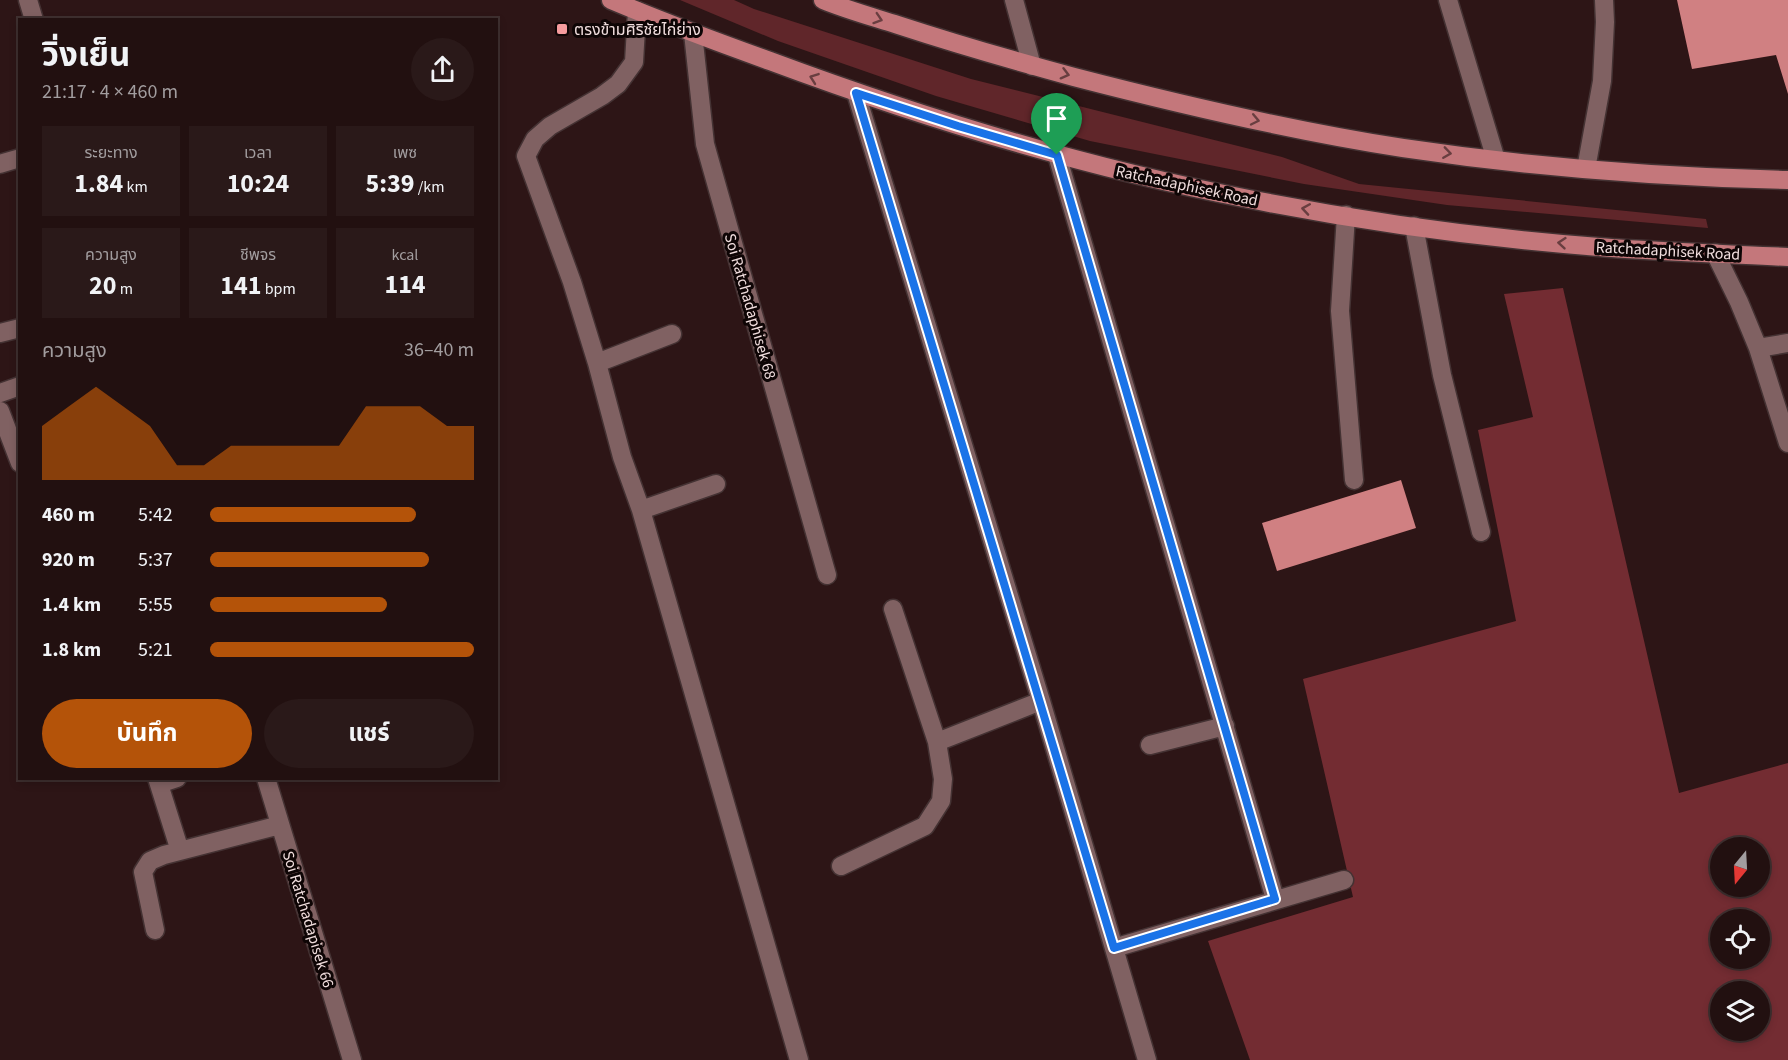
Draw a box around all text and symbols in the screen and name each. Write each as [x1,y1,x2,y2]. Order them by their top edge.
one-way arrow [872,11,883,24]
place label: ตรงข้ามศิริชัยไก่ย่าง [574,19,701,41]
marker: ตรงข้ามศิริชัยไก่ย่าง [555,22,569,36]
text: วิ่งเย็น [42,32,130,79]
button: share [411,38,474,101]
one-way arrow [1060,67,1070,80]
one-way arrow [809,72,820,85]
text: 21:17 · 4 × 460 m [42,78,178,106]
pin [1031,93,1082,155]
icon: arrive [1040,102,1073,135]
one-way arrow [1249,113,1259,126]
text: ระยะทาง [85,142,137,164]
text: เวลา [244,142,272,164]
text: เพซ [393,142,417,164]
one-way arrow [1442,147,1451,159]
street label: Ratchadaphisek Road [1114,160,1260,212]
text: 1.84 [74,165,123,202]
text: 10:24 [227,165,289,202]
text: 5:39 [366,165,415,202]
text: km [123,176,148,198]
text: /km [415,176,444,198]
one-way arrow [1302,203,1312,216]
street label: Soi Ratchadaphisek 68 [719,231,781,382]
street label: Ratchadaphisek Road [1595,236,1741,266]
one-way arrow [1557,237,1566,250]
text: ความสูง [85,244,137,266]
text: ชีพจร [240,244,276,266]
text: kcal [392,244,418,266]
text: 114 [384,266,426,303]
text: 20 [89,267,117,304]
text: 141 [220,267,261,304]
text: m [117,278,133,300]
text: bpm [261,278,296,300]
text: 36–40 m [404,336,474,364]
text: ความสูง [42,337,107,365]
text: 460 m [42,501,95,529]
text: 5:42 [138,501,173,529]
text: 920 m [42,546,95,574]
text: 5:37 [138,546,173,574]
text: 1.4 km [42,591,101,619]
text: 5:55 [138,591,173,619]
text: 1.8 km [42,636,101,664]
text: 5:21 [138,636,173,664]
button: บันทึก [42,699,252,768]
button: แชร์ [264,699,474,768]
north arrow [1710,837,1770,897]
map controls [1710,837,1770,1041]
street label: Soi Ratchadapisek 66 [277,848,339,990]
button: locate [1710,909,1770,969]
button: layers [1710,981,1770,1041]

